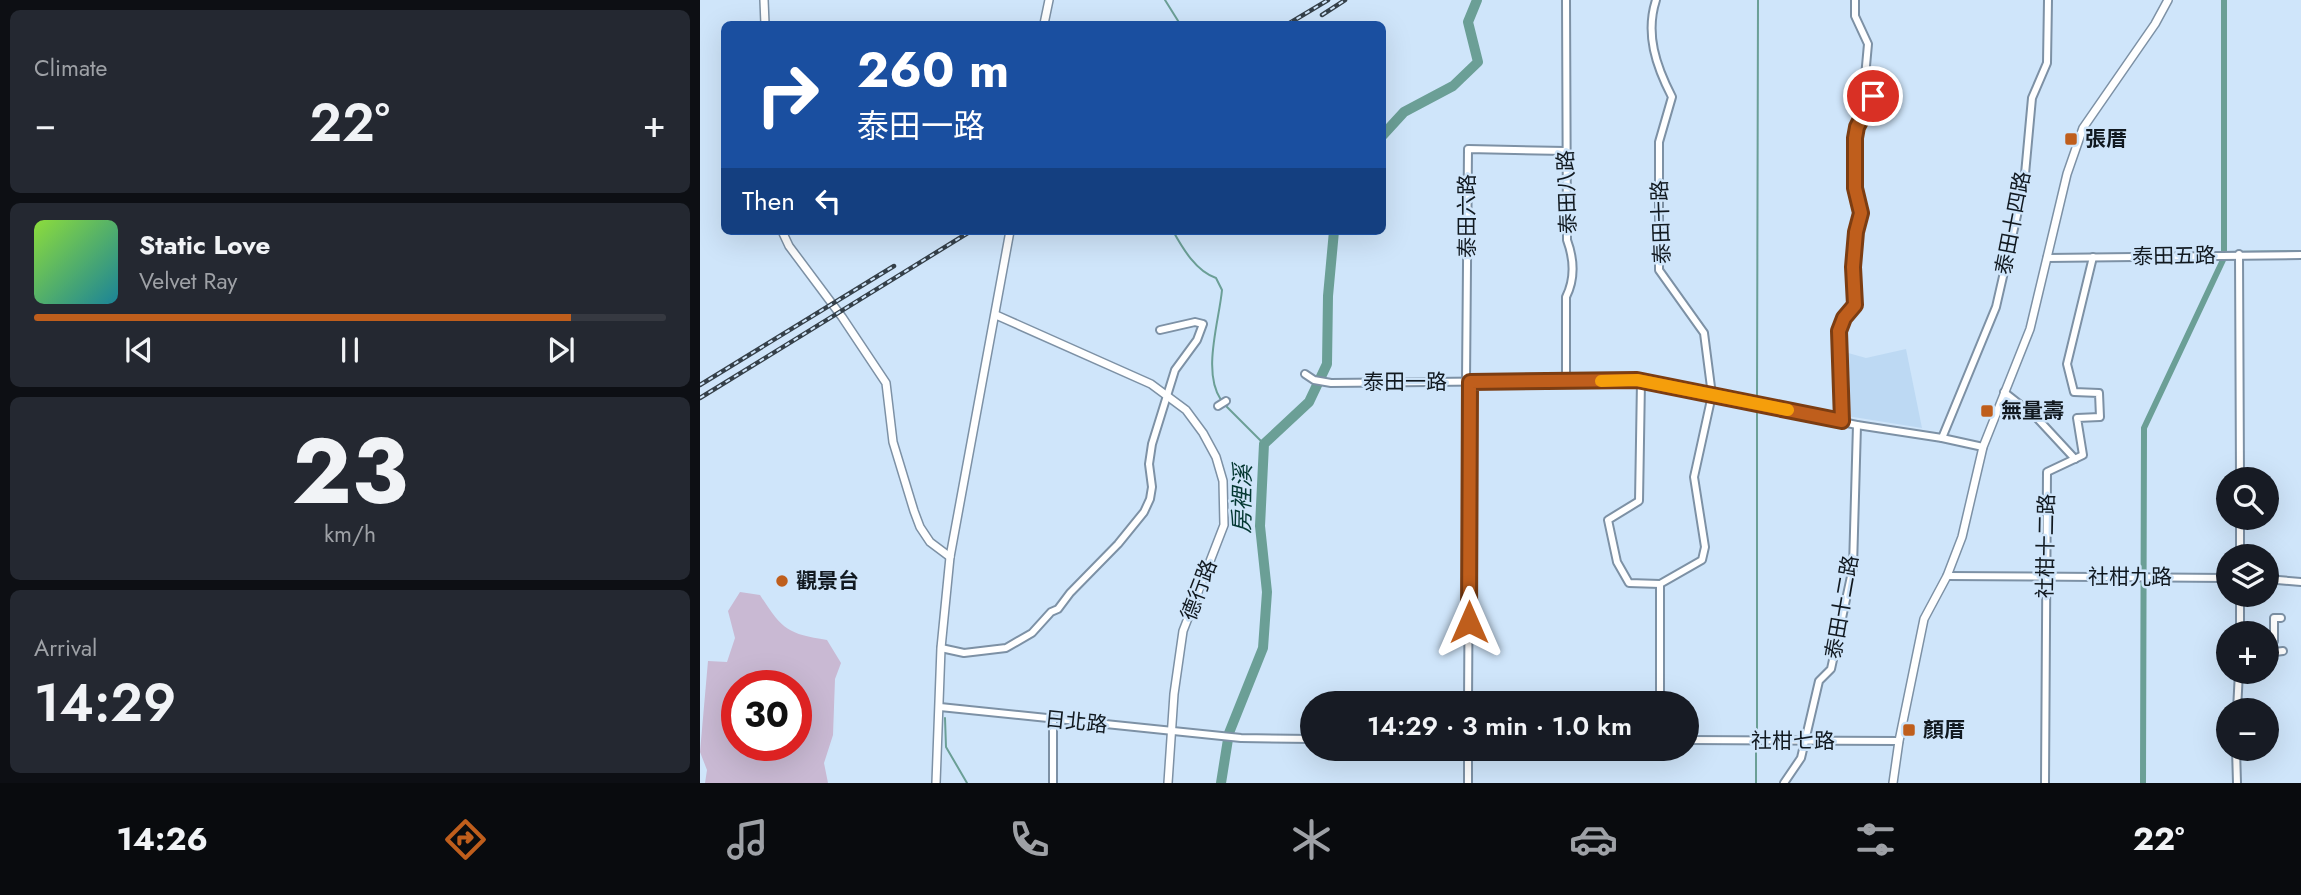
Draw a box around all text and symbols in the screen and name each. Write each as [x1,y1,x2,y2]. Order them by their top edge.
text: 260 m [857,35,1009,105]
icon: right [742,49,833,140]
text: Climate [34,51,107,85]
pin [1843,66,1903,126]
icon: arrive [1854,77,1892,115]
text: 22° [309,85,390,161]
text: − [34,96,56,151]
text: + [643,96,666,151]
text: 泰田一路 [857,103,985,149]
place label: 張厝 [2085,124,2127,154]
marker: 張厝 [2063,131,2079,147]
street label: 泰田八路 [1551,150,1583,234]
street label: 泰田十四路 [1988,169,2038,277]
street label: 泰田六路 [1452,174,1482,258]
street label: 泰田十路 [1645,180,1677,264]
text: Then [742,182,795,220]
icon: left [809,182,847,220]
text: Static Love [139,226,271,264]
street label: 泰田五路 [2132,240,2216,272]
text: Velvet Ray [139,264,237,298]
icon: previous [120,331,158,369]
icon: pause [331,331,369,369]
icon: next [542,331,580,369]
street label: 泰田一路 [1363,367,1447,397]
place label: 無量壽 [2001,396,2064,426]
marker: 無量壽 [1979,403,1995,419]
text: 23 [292,406,408,537]
water label: 房裡溪 [1224,461,1260,534]
map controls [2216,467,2279,761]
button: search [2216,467,2279,530]
street label: 社柑十二路 [2030,493,2062,599]
text: km/h [324,517,376,551]
button: layers [2216,544,2279,607]
street label: 泰田十二路 [1818,553,1866,661]
street label: 德行路 [1174,555,1224,625]
street label: 社柑九路 [2088,562,2172,592]
place label: 觀景台 [796,566,859,596]
marker: 觀景台 [774,573,790,589]
position arrow [1432,585,1506,659]
button: + [2216,621,2279,684]
text: Arrival [34,631,97,665]
text: 14:29 [34,665,176,741]
speed limit sign: 30 [721,670,812,761]
button: − [2216,698,2279,761]
street label: 日北路 [1043,704,1109,740]
text: 14:29 · 3 min · 1.0 km [1367,707,1632,745]
place label: 顏厝 [1923,715,1965,745]
marker: 顏厝 [1901,722,1917,738]
street label: 社柑七路 [1751,726,1835,756]
icon: directions [441,815,490,864]
icon: music [723,815,772,864]
icon: phone [1005,815,1054,864]
icon: climate [1287,815,1336,864]
icon: car [1569,815,1618,864]
icon: filters [1851,815,1900,864]
text: 14:26 [117,816,208,862]
text: 22° [2133,816,2184,862]

